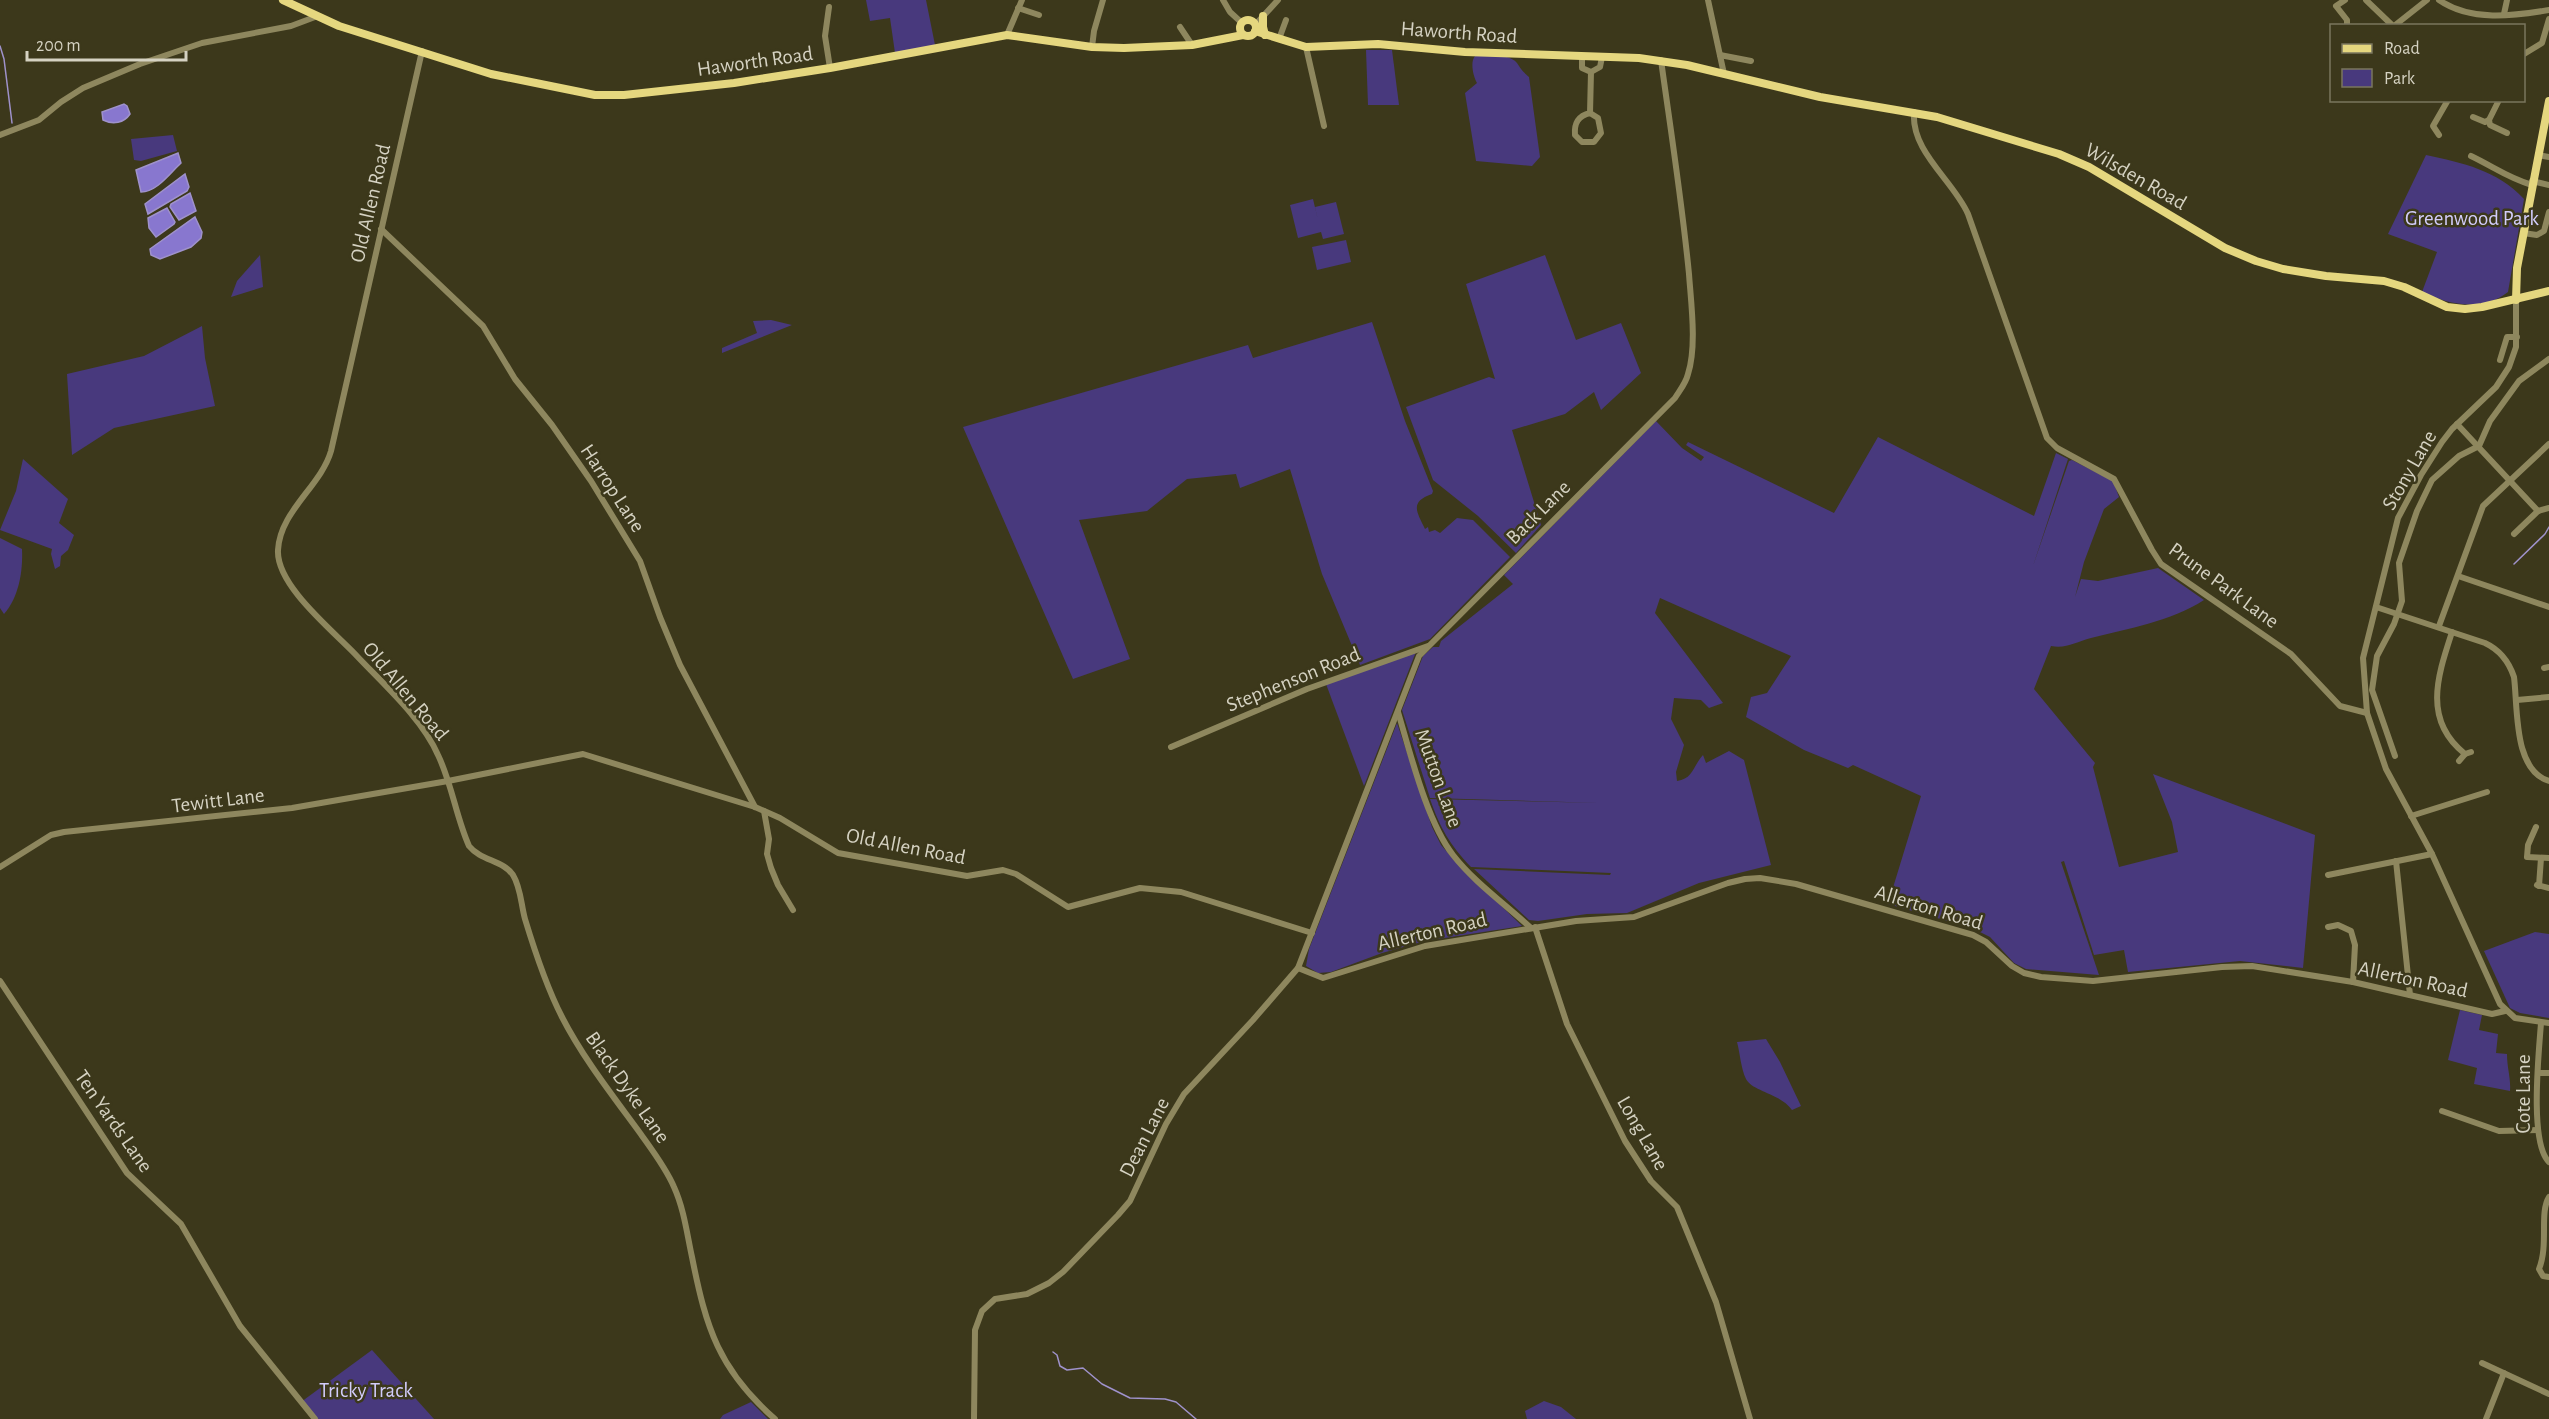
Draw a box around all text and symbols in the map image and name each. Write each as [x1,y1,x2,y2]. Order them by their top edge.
street label: Haworth Road [1400,18,1518,47]
scale bar [27,24,186,62]
legend [2330,24,2525,102]
text: 200 m [36,37,81,55]
text: Road [2384,40,2420,58]
street label: Haworth Road [696,43,815,80]
text: Park [2384,70,2416,88]
street label: Wilsden Road [2081,139,2190,214]
street label: Old Allen Road [347,142,394,264]
park label: Greenwood Park [2405,208,2539,229]
street label: Stony Lane [2378,427,2441,514]
street label: Harrop Lane [576,441,649,536]
street label: Back Lane [1502,476,1574,548]
street label: Prune Park Lane [2165,539,2283,632]
street label: Old Allen Road [359,638,453,745]
street label: Stephenson Road [1223,643,1363,716]
street label: Mutton Lane [1411,726,1466,830]
street label: Tewitt Lane [170,784,266,817]
street label: Old Allen Road [844,825,967,868]
street label: Allerton Road [1872,881,1985,934]
street label: Allerton Road [1375,909,1489,954]
street label: Allerton Road [2356,958,2470,1001]
street label: Black Dyke Lane [581,1028,674,1147]
street label: Cote Lane [2513,1054,2534,1134]
street label: Ten Yards Lane [71,1066,157,1176]
street label: Long Lane [1613,1093,1672,1174]
street label: Dean Lane [1116,1094,1173,1180]
park label: Tricky Track [319,1380,413,1401]

